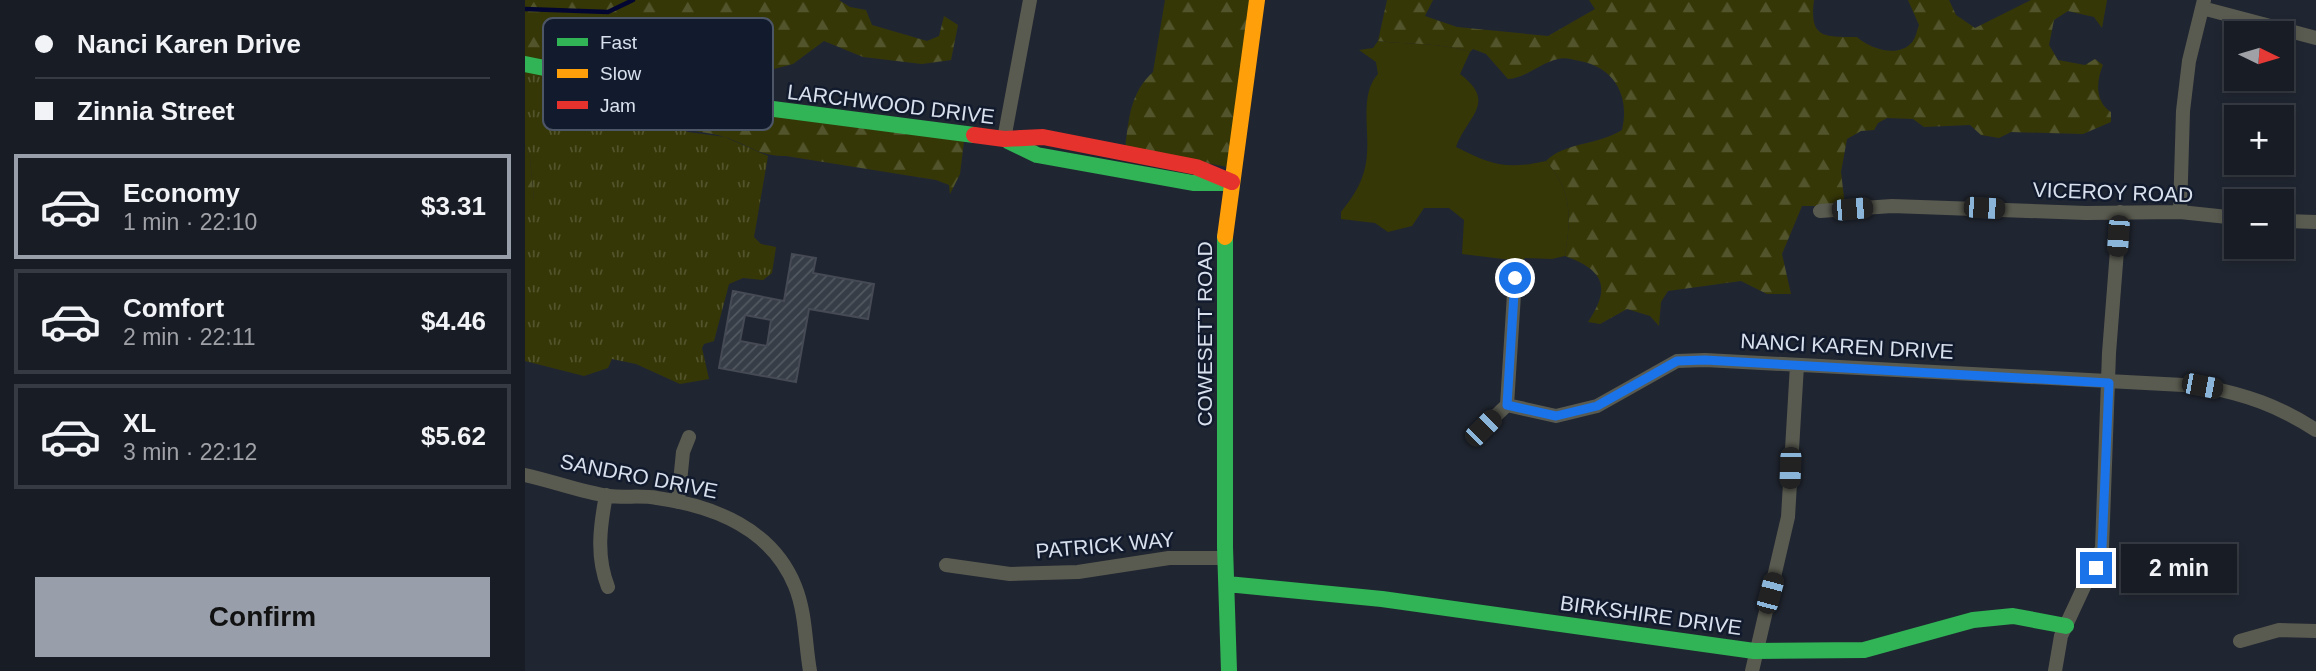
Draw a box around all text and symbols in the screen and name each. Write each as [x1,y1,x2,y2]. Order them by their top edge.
legend [543,18,773,130]
north arrow [2224,21,2294,91]
map controls [2224,21,2294,259]
text: Nanci Karen Drive [77,29,301,59]
text: Fast [600,32,638,53]
text: Slow [600,63,641,84]
street label: LARCHWOOD DRIVE [786,80,996,128]
text: Jam [600,95,636,116]
text: Zinnia Street [77,96,234,126]
button: + [2224,105,2294,175]
icon: car [39,175,102,238]
text: Economy [123,178,240,208]
street label: VICEROY ROAD [2032,178,2194,206]
button: − [2224,189,2294,259]
text: $3.31 [421,191,486,221]
car [1963,196,2006,220]
car [1831,197,1874,221]
text: 1 min · 22:10 [123,209,257,235]
car [2107,214,2130,258]
street label: COWESETT ROAD [1193,241,1216,427]
route start [1499,262,1531,294]
icon: car [39,290,102,353]
text: Comfort [123,293,224,323]
text: $4.46 [421,306,486,336]
text: 2 min · 22:11 [123,324,256,350]
street label: NANCI KAREN DRIVE [1740,329,1954,363]
car [2180,372,2225,400]
icon: car [39,405,102,468]
car [1461,406,1506,450]
text: XL [123,408,156,438]
text: $5.62 [421,421,486,451]
text: 3 min · 22:12 [123,439,257,465]
car [1779,447,1802,489]
street label: SANDRO DRIVE [558,449,720,503]
street label: PATRICK WAY [1035,527,1175,563]
callout: 2 min [2121,544,2236,592]
route end [2080,552,2112,584]
text: 2 min [2149,555,2209,581]
car [1755,570,1786,616]
button: Confirm [35,577,490,657]
street label: BIRKSHIRE DRIVE [1559,591,1743,639]

